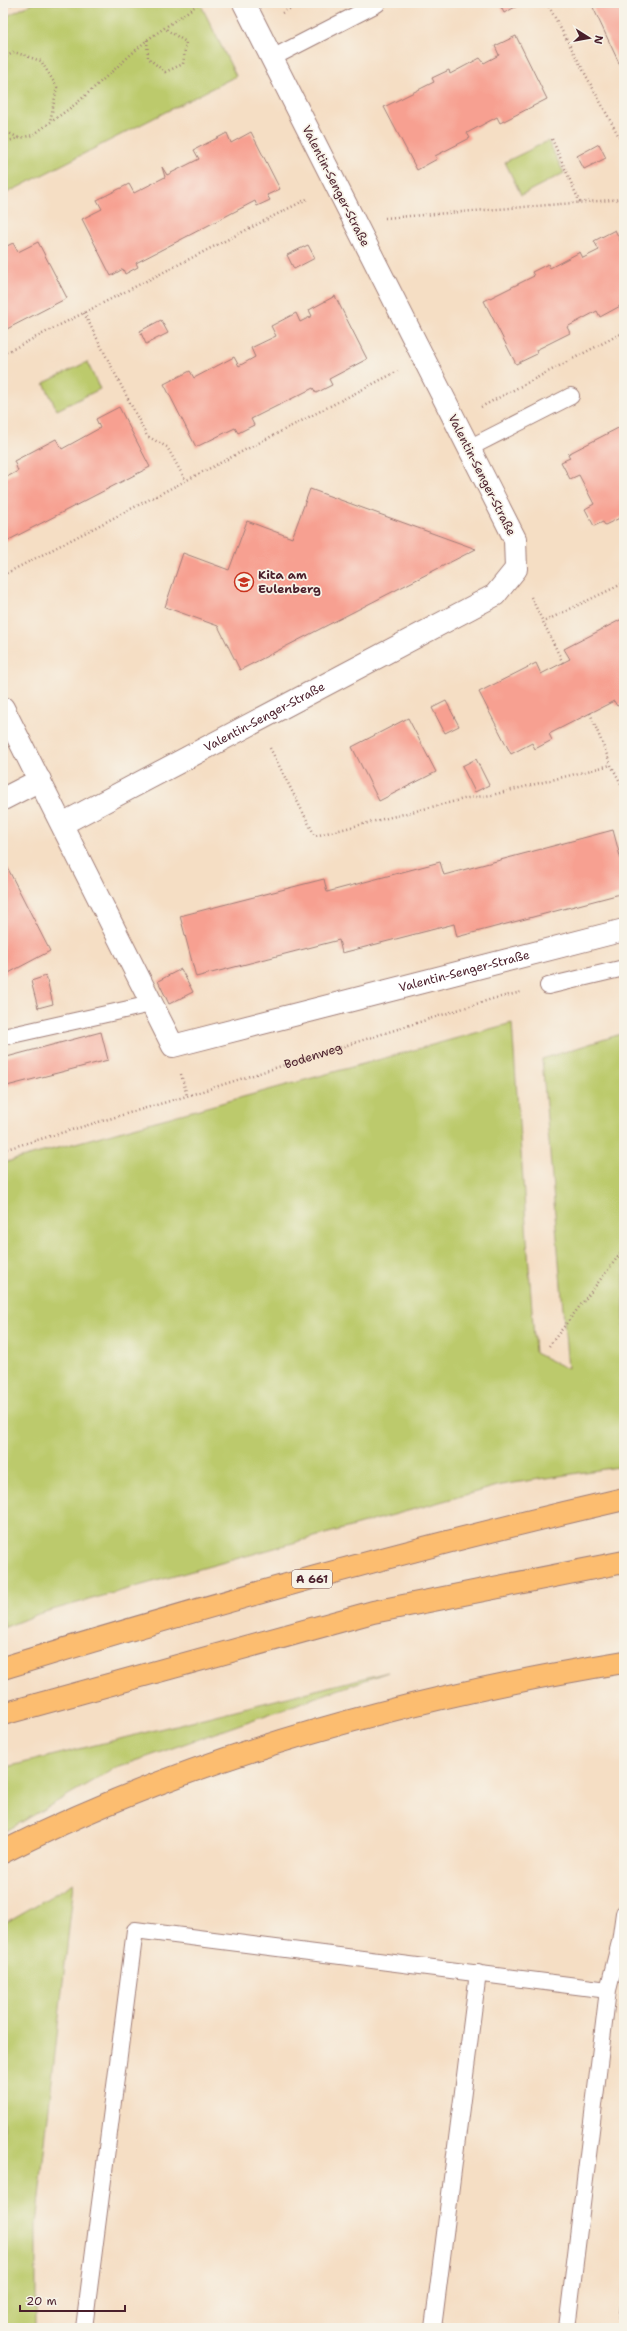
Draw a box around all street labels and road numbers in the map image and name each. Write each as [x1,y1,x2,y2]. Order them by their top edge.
street label: Valentin-Senger-Straße [298,123,374,250]
street label: Valentin-Senger-Straße [444,412,520,539]
street label: Valentin-Senger-Straße [201,678,328,755]
street label: Valentin-Senger-Straße [397,947,531,996]
street label: Bodenweg [282,1039,344,1073]
road number: A 661 [292,1570,332,1588]

